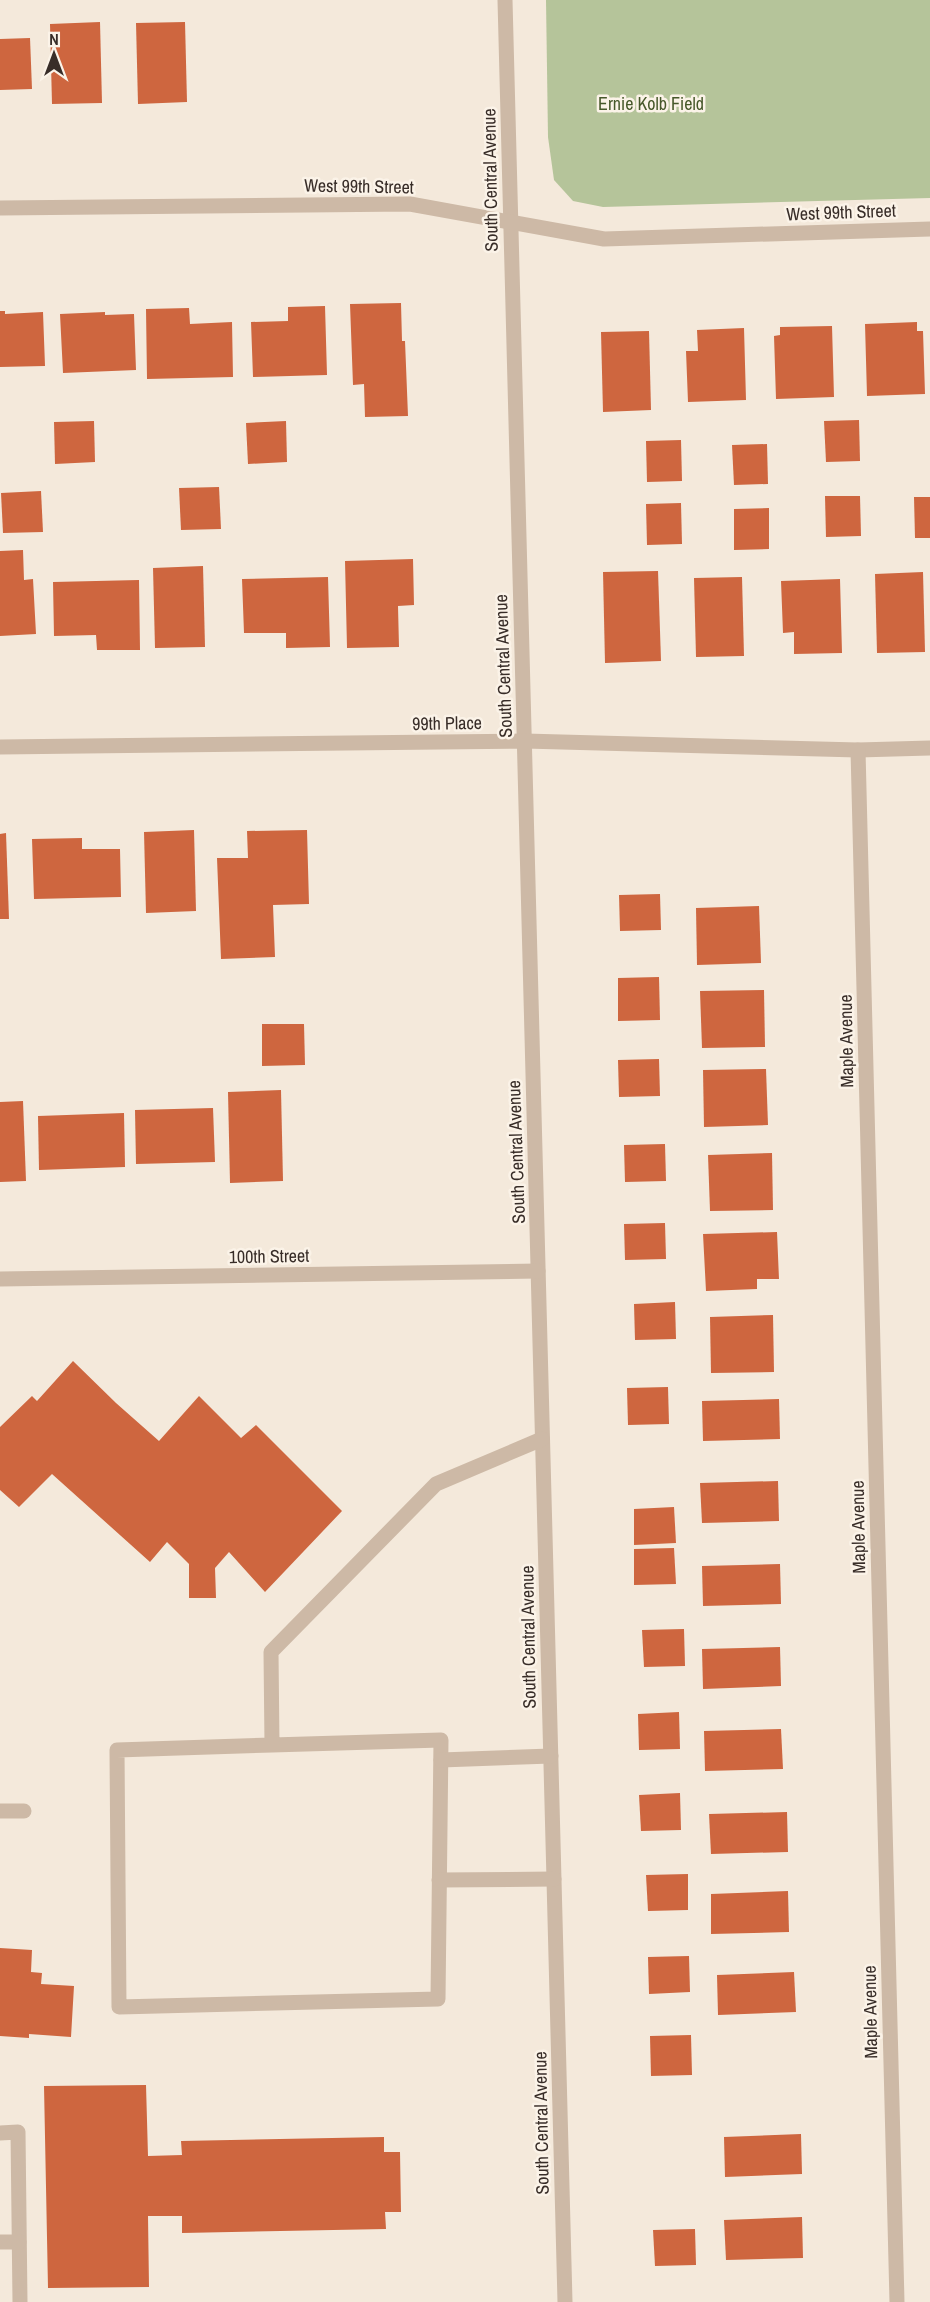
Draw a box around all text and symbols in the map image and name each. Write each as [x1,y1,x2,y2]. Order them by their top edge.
north arrow [24,24,84,84]
text: N [49,28,59,50]
park label: Ernie Kolb Field [598,91,704,116]
street label: South Central Avenue [476,108,504,252]
street label: West 99th Street [304,173,414,199]
street label: West 99th Street [786,198,896,226]
street label: South Central Avenue [488,594,518,738]
street label: 99th Place [412,710,482,736]
street label: Maple Avenue [833,994,859,1088]
street label: South Central Avenue [501,1080,531,1224]
street label: 100th Street [229,1243,309,1269]
street label: Maple Avenue [845,1480,871,1574]
street label: South Central Avenue [514,1565,542,1709]
street label: Maple Avenue [857,1965,883,2059]
street label: South Central Avenue [527,2051,555,2195]

